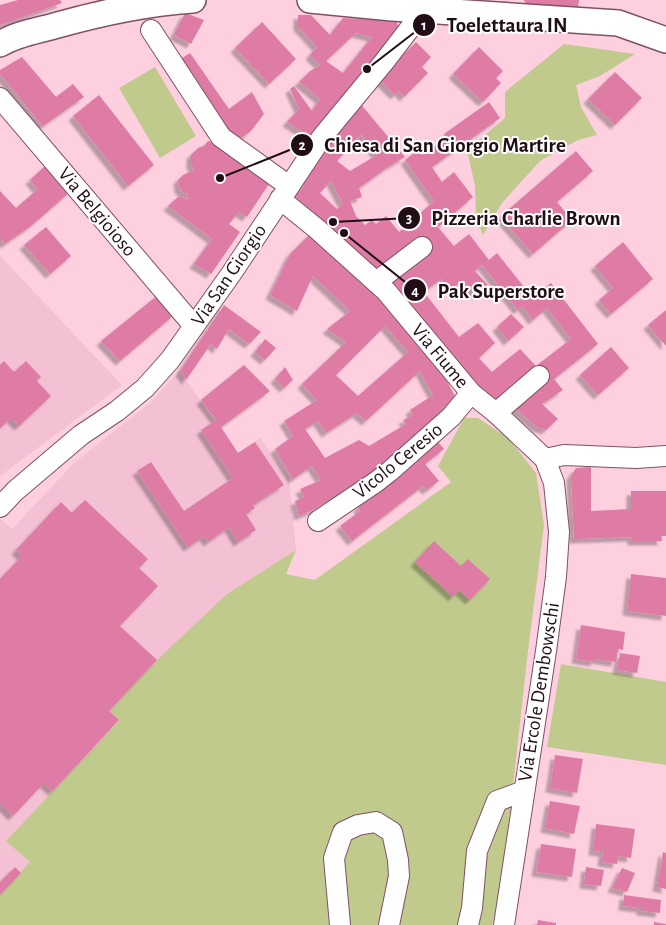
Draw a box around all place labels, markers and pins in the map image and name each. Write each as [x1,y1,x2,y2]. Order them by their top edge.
callout: Toelettaura IN [411,7,577,43]
callout: Chiesa di San Giorgio Martire [289,127,576,163]
callout: Pizzeria Charlie Brown [396,200,630,236]
callout: Pak Superstore [402,272,574,308]

